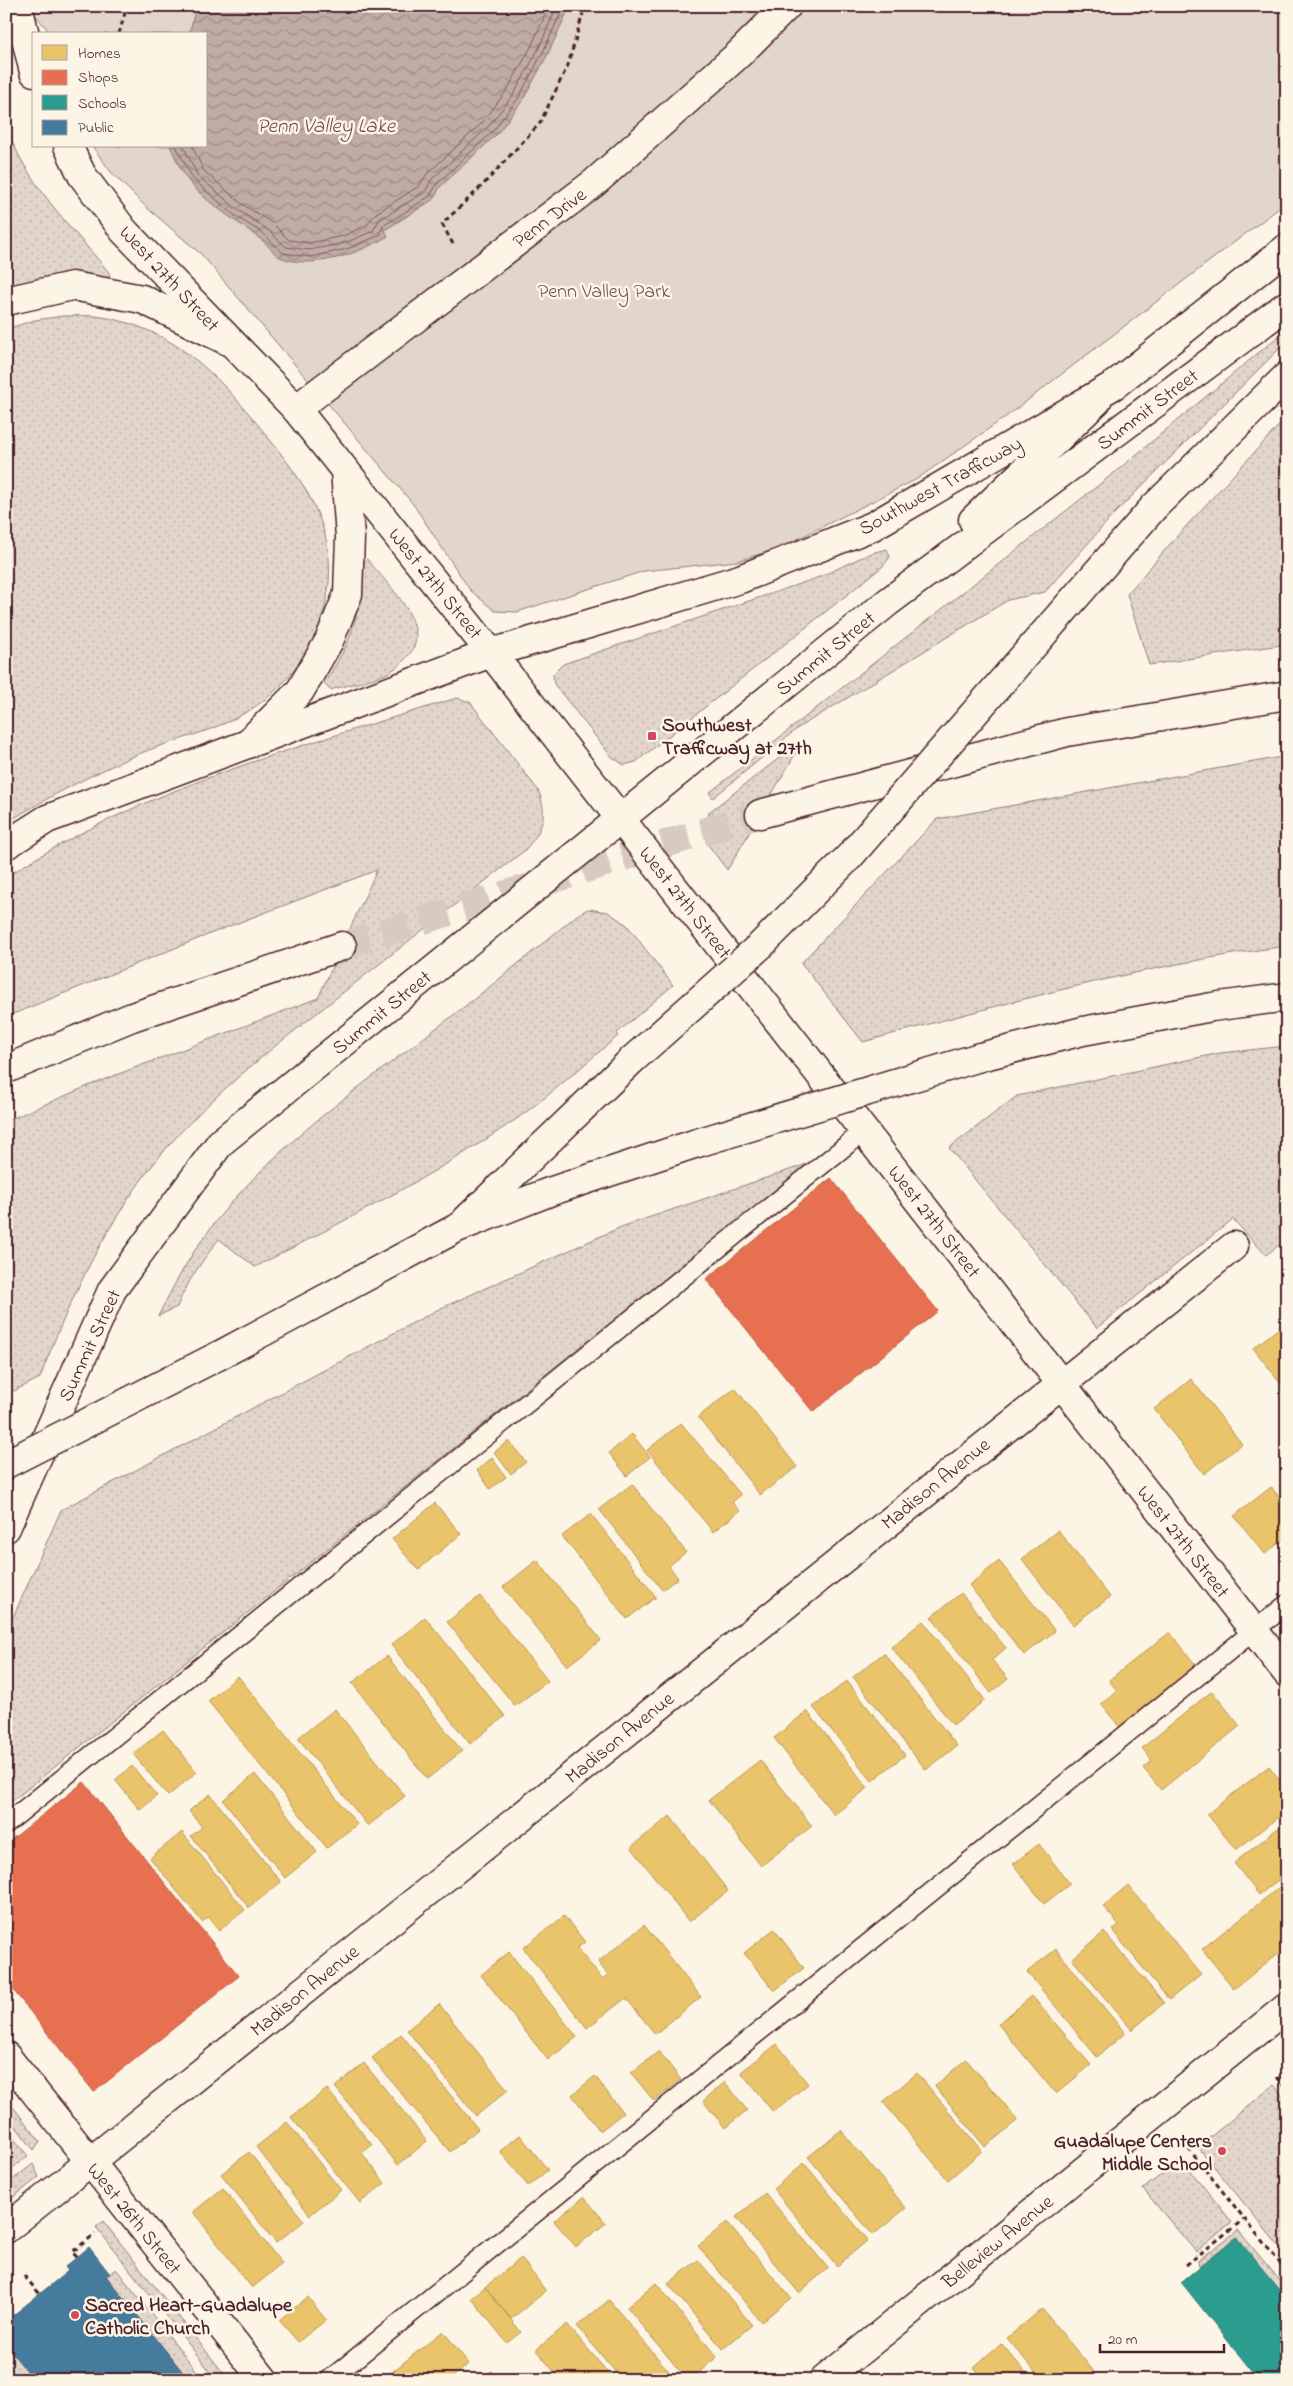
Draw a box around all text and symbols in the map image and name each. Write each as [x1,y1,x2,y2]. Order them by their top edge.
legend [32,32,208,148]
text: Homes [78,43,121,65]
text: Shops [78,67,118,89]
text: Schools [78,93,127,115]
water label: Penn Valley Lake [257,112,397,142]
text: Public [78,117,114,139]
street label: Penn Drive [508,182,594,256]
street label: West 27th Street [111,220,225,340]
park label: Penn Valley Park [538,278,670,307]
street label: Summit Street [1091,363,1206,459]
street label: Southwest Trafficway [854,430,1028,544]
street label: West 27th Street [380,523,488,647]
street label: Summit Street [770,605,883,704]
place label: Southwest Trafficway at 27th [662,712,812,765]
marker: Southwest Trafficway at 27th [646,730,658,742]
street label: West 27th Street [631,841,738,966]
street label: Summit Street [326,964,439,1063]
street label: West 27th Street [880,1160,987,1285]
street label: Summit Street [53,1285,130,1407]
street label: Madison Avenue [876,1432,997,1538]
street label: West 27th Street [1129,1480,1236,1605]
street label: Madison Avenue [560,1686,681,1792]
street label: Madison Avenue [245,1939,366,2045]
place label: Guadalupe Centers Middle School [1054,2128,1212,2180]
marker: Guadalupe Centers Middle School [1216,2145,1228,2157]
street label: West 26th Street [79,2157,188,2282]
street label: Belleview Avenue [936,2189,1061,2298]
place label: Sacred Heart-Guadalupe Catholic Church [85,2292,293,2344]
marker: Sacred Heart-Guadalupe Catholic Church [69,2309,81,2321]
scale bar [1100,2321,1224,2353]
text: 20 m [1108,2329,1138,2351]

